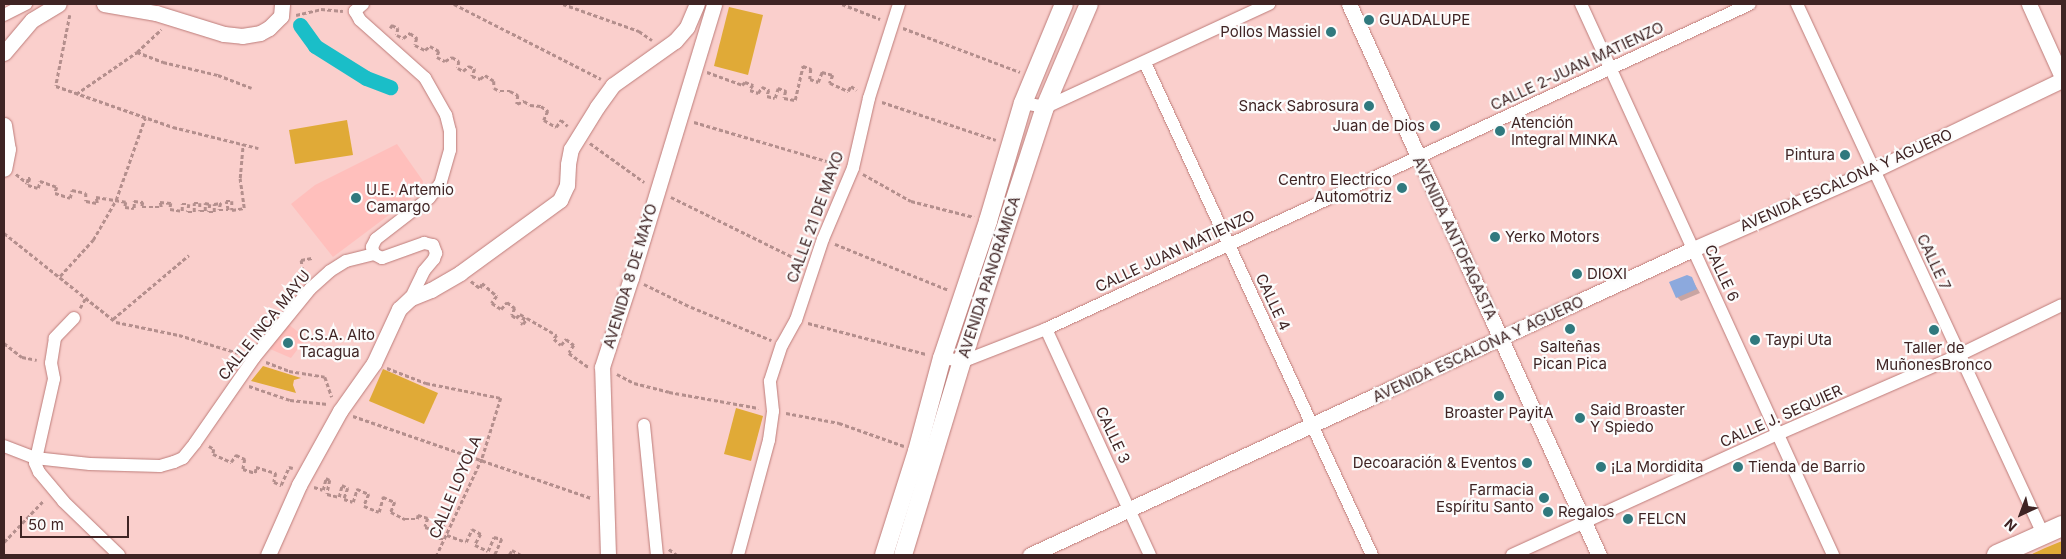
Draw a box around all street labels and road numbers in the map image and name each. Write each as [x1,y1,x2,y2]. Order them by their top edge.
street label: CALLE 2-JUAN MATIENZO [1488,18,1666,114]
street label: AVENIDA ESCALONA Y AGUERO [1737,125,1955,235]
street label: CALLE 21 DE MAYO [783,149,847,285]
street label: AVENIDA ANTOFAGASTA [1409,153,1501,323]
street label: AVENIDA PANORÁMICA [954,194,1024,360]
street label: AVENIDA 8 DE MAYO [599,201,661,351]
street label: CALLE JUAN MATIENZO [1093,206,1257,296]
street label: CALLE 7 [1913,231,1955,293]
street label: CALLE 6 [1701,242,1743,304]
street label: CALLE INCA MAYU [214,267,314,383]
street label: CALLE 4 [1252,271,1294,333]
street label: AVENIDA ESCALONA Y AGUERO [1370,292,1586,406]
street label: CALLE J. SEQUIER [1717,381,1845,451]
street label: CALLE 3 [1092,404,1134,466]
street label: CALLE LOYOLA [425,433,485,541]

